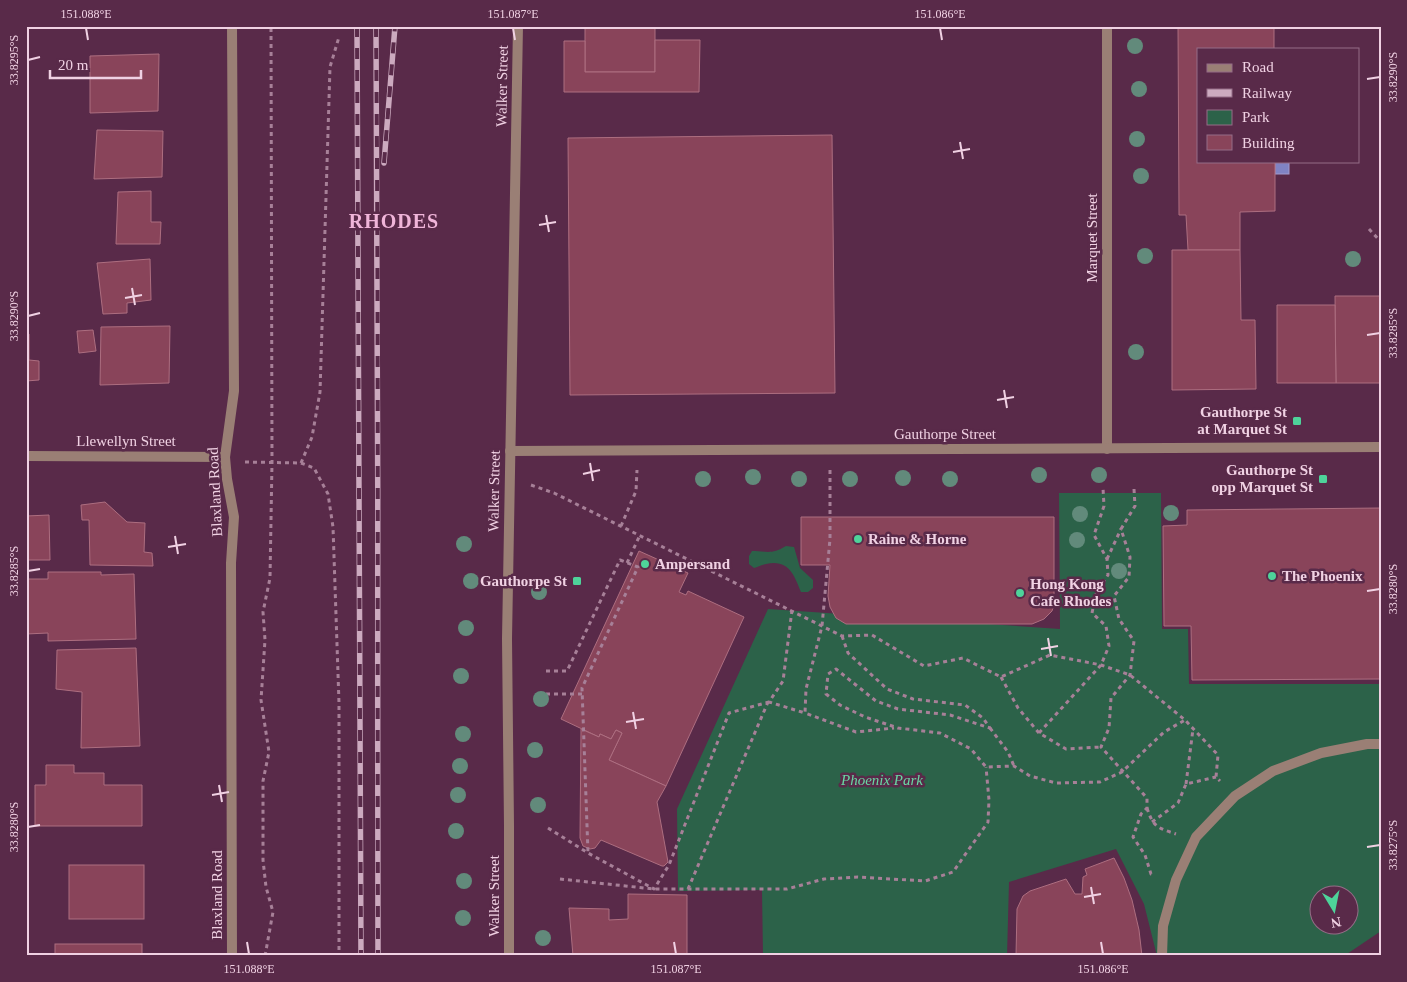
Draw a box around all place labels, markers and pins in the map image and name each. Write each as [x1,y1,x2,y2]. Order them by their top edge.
place label: Gauthorpe St at Marquet St [1197,404,1287,437]
marker: Gauthorpe St at Marquet St [1291,415,1303,427]
place label: Gauthorpe St opp Marquet St [1212,462,1313,495]
marker: Gauthorpe St opp Marquet St [1317,473,1329,485]
place label: Raine & Horne [868,531,967,547]
marker: Raine & Horne [852,533,864,545]
place label: Ampersand [655,556,731,572]
marker: Ampersand [639,558,651,570]
place label: The Phoenix [1282,568,1363,584]
marker: The Phoenix [1266,570,1278,582]
place label: Gauthorpe St [480,573,567,589]
marker: Gauthorpe St [571,575,583,587]
place label: Hong Kong Cafe Rhodes [1030,576,1111,609]
marker: Hong Kong Cafe Rhodes [1014,587,1026,599]

